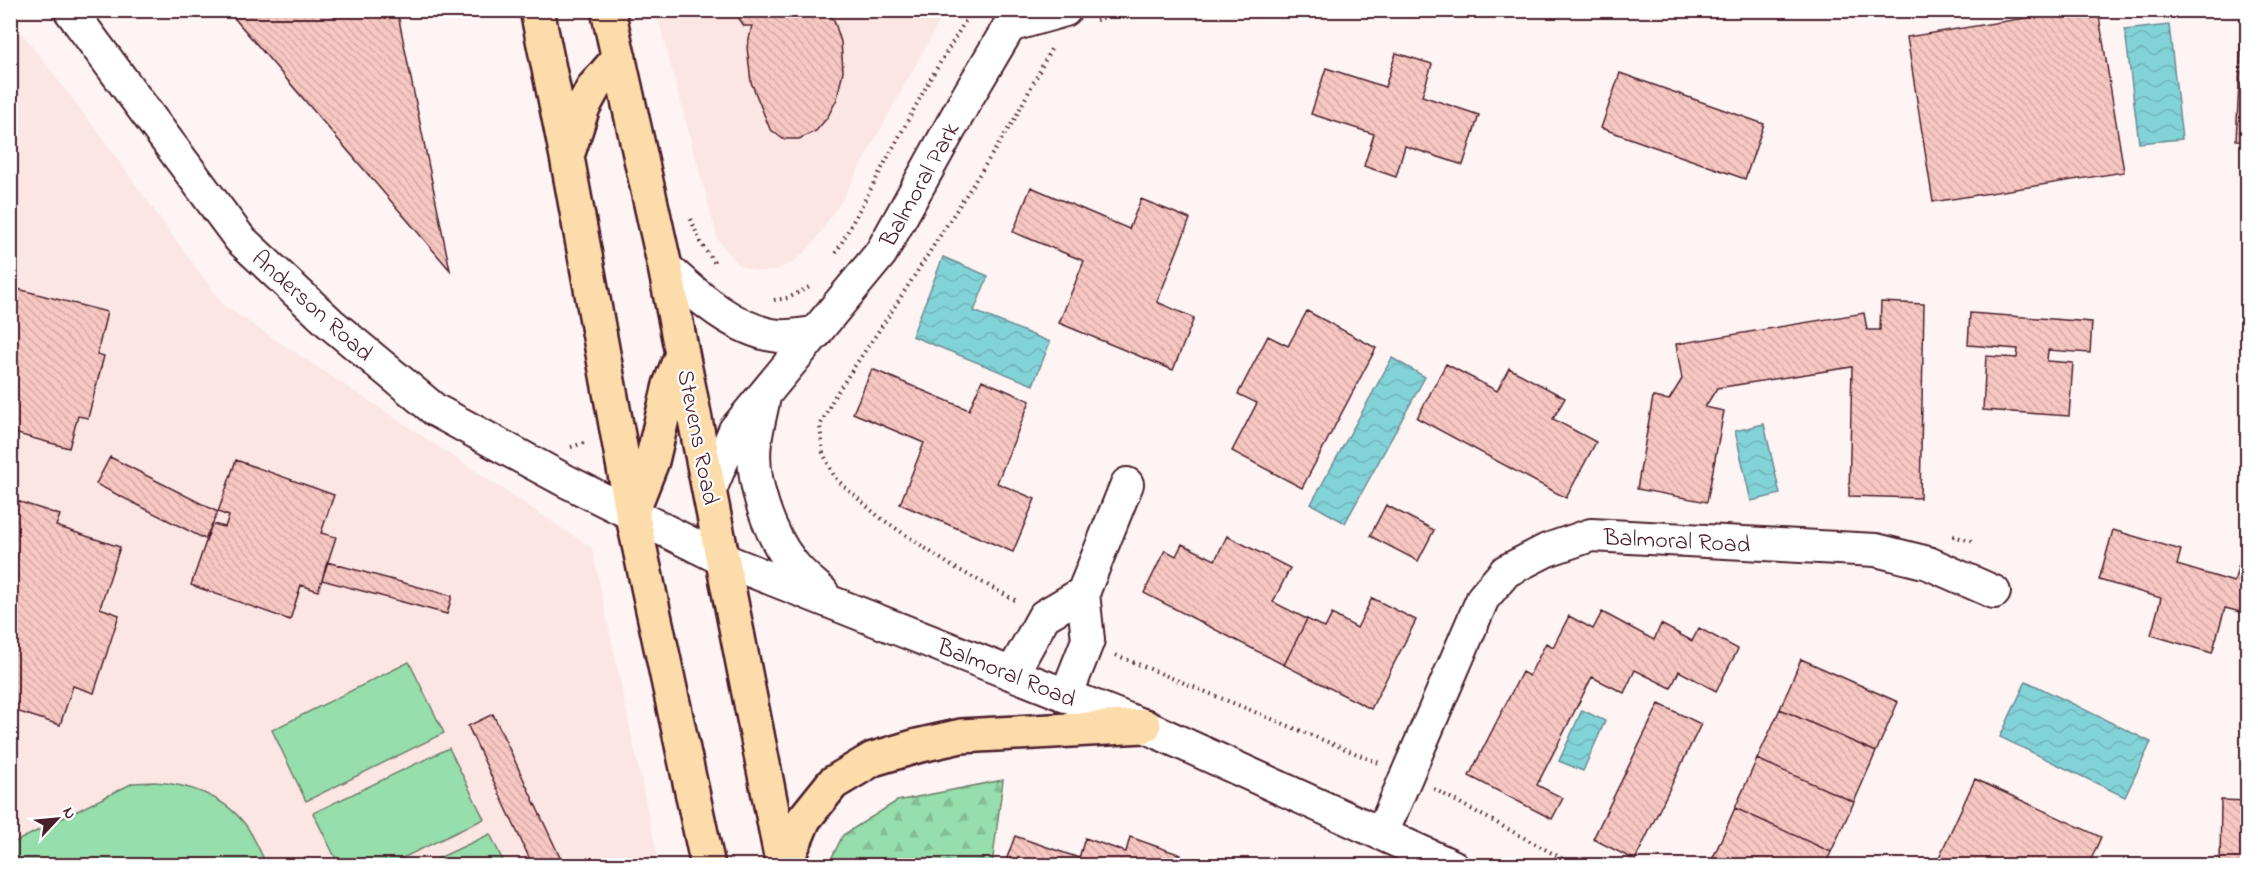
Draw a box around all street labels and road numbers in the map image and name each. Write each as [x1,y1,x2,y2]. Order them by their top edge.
street label: Balmoral Park [872,116,970,255]
street label: Anderson Road [243,243,380,371]
street label: Stevens Road [666,367,727,509]
street label: Balmoral Road [1602,521,1752,564]
street label: Balmoral Road [930,630,1081,718]

